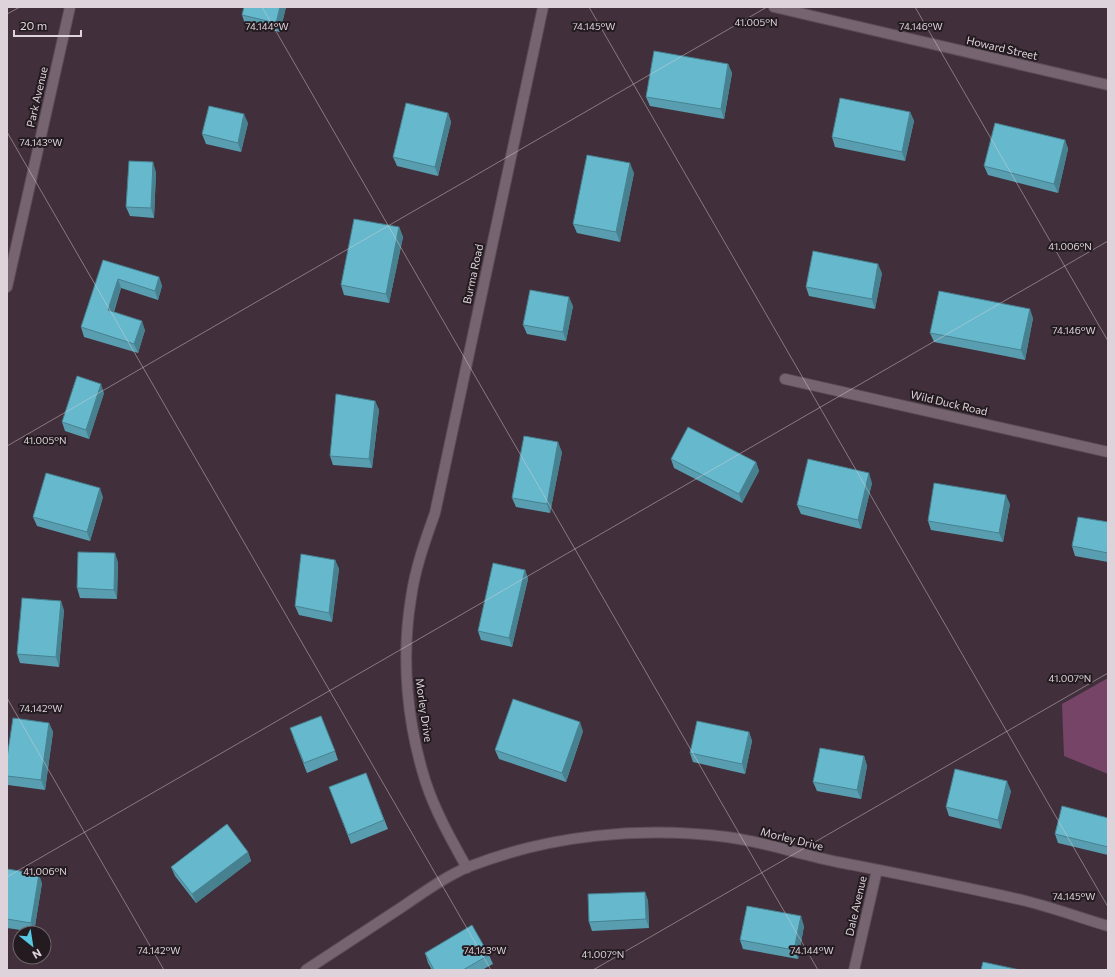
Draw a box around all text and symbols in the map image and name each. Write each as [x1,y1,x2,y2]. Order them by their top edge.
scale bar [14,12,81,38]
text: 41.005°N [734,16,778,28]
text: 20 m [20,18,47,32]
text: 74.144°W [245,20,289,32]
text: 74.145°W [572,20,616,32]
text: 74.146°W [899,20,943,32]
street label: Howard Street [965,33,1040,62]
street label: Park Avenue [23,65,50,128]
text: 74.143°W [19,136,63,148]
text: 41.006°N [1048,240,1092,252]
street label: Burma Road [460,243,485,305]
text: 74.146°W [1052,324,1096,336]
street label: Wild Duck Road [909,387,989,418]
text: 41.005°N [23,434,67,446]
text: 41.007°N [1049,672,1091,684]
street label: Morley Drive [414,677,435,743]
text: 74.142°W [20,702,62,714]
street label: Morley Drive [759,824,825,853]
text: 41.006°N [23,865,67,877]
street label: Dale Avenue [842,874,869,937]
text: 74.145°W [1052,890,1096,902]
north arrow [12,925,52,965]
text: 74.142°W [138,944,180,956]
text: 74.143°W [463,944,507,956]
text: 74.144°W [790,944,834,956]
text: N [30,946,44,962]
text: 41.007°N [582,948,624,960]

